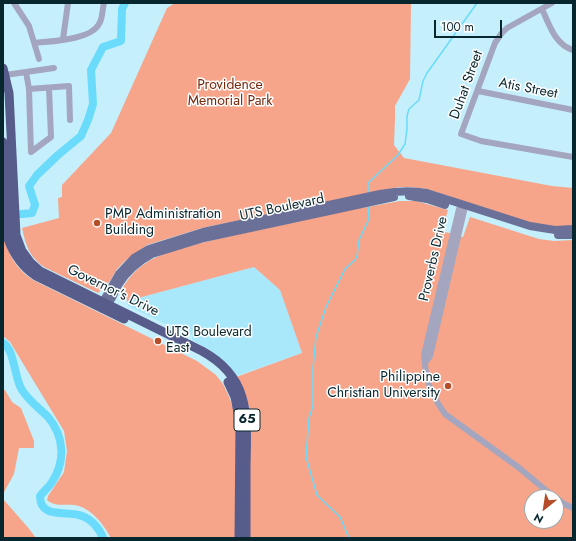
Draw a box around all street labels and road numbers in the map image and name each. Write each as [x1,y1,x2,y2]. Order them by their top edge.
street label: Duhat Street [447,48,487,122]
street label: Atis Street [497,75,559,103]
street label: UTS Boulevard [238,191,326,225]
street label: Proverbs Drive [416,215,452,303]
street label: Governor's Drive [65,262,161,320]
road number: 65 [234,409,260,431]

